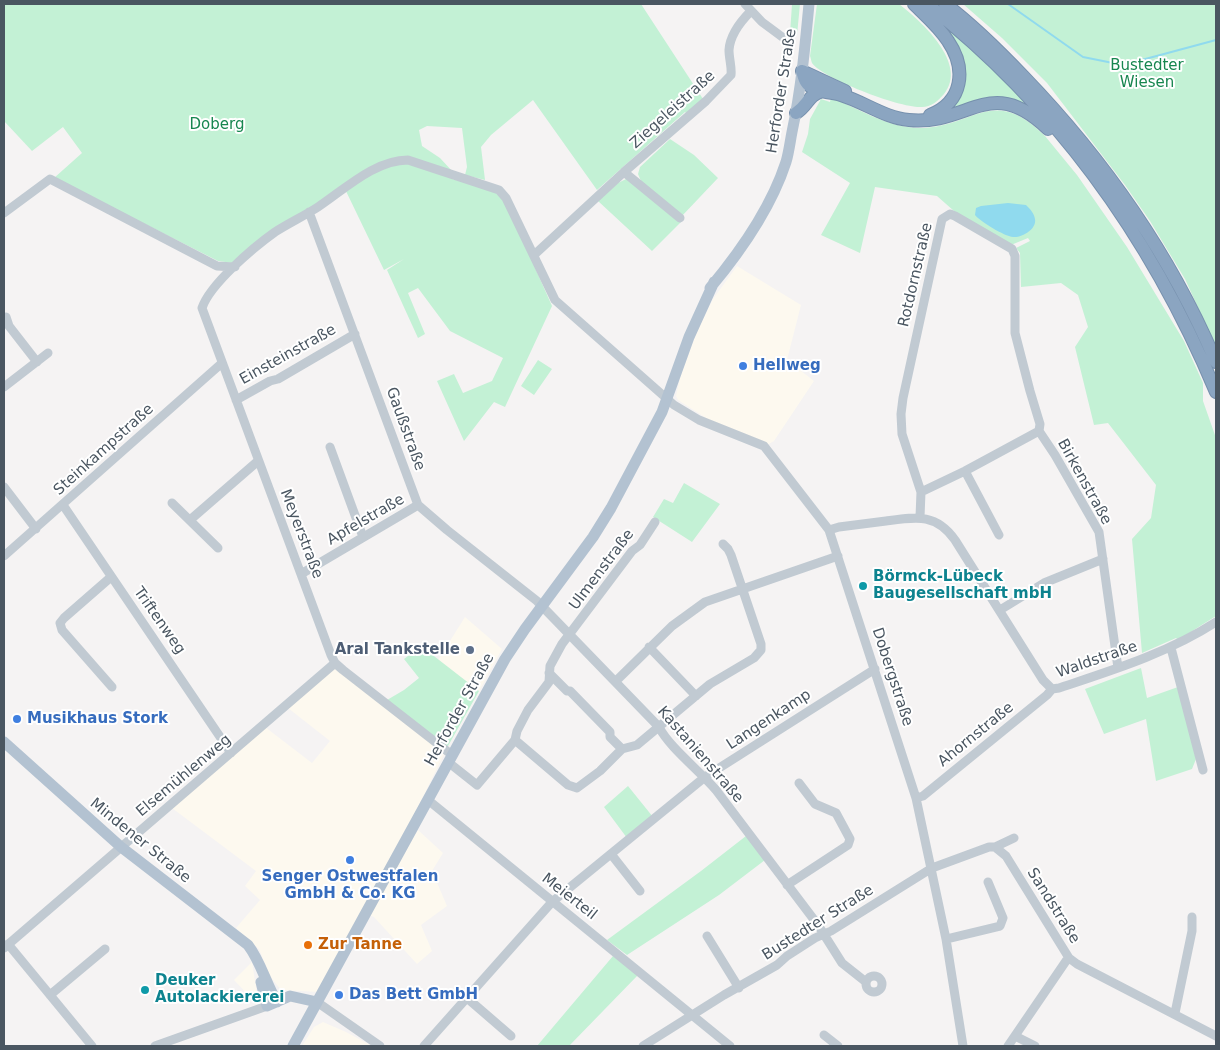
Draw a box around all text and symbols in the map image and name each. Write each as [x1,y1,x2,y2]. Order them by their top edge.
street label: Herforder Straße [763,27,801,155]
park label: Bustedter Wiesen [1110,57,1184,92]
street label: Ziegeleistraße [627,67,719,153]
park label: Doberg [190,116,244,134]
street label: Rotdornstraße [895,221,937,329]
street label: Einsteinstraße [237,321,339,389]
place label: Hellweg [753,357,821,375]
marker: Hellweg [737,360,749,372]
street label: Gaußstraße [382,385,428,473]
street label: Steinkampstraße [50,401,158,499]
street label: Birkenstraße [1053,436,1115,528]
street label: Meyerstraße [276,487,326,581]
street label: Apfelstraße [324,491,408,549]
street label: Ulmenstraße [566,526,638,614]
place label: Börmck-Lübeck Baugesellschaft mbH [873,568,1052,603]
marker: Börmck-Lübeck Baugesellschaft mbH [857,580,869,592]
street label: Triftenweg [129,584,189,658]
street label: Dobergstraße [868,625,916,729]
street label: Waldstraße [1054,638,1140,682]
place label: Aral Tankstelle [335,641,460,659]
marker: Aral Tankstelle [464,644,476,656]
street label: Herforder Straße [422,650,498,770]
street label: Langenkamp [723,686,815,754]
street label: Ahornstraße [935,699,1017,771]
street label: Kastanienstraße [653,703,747,807]
place label: Musikhaus Stork [27,710,168,728]
marker: Musikhaus Stork [11,713,23,725]
street label: Elsemühlenweg [133,731,235,821]
street label: Mindener Straße [86,795,194,887]
marker: Senger Ostwestfalen GmbH & Co. KG [344,854,356,866]
street label: Sandstraße [1023,865,1083,947]
place label: Senger Ostwestfalen GmbH & Co. KG [262,868,438,903]
street label: Meierteil [538,870,600,924]
street label: Bustedter Straße [759,882,877,964]
place label: Zur Tanne [318,936,402,954]
marker: Zur Tanne [302,939,314,951]
place label: Deuker Autolackiererei [155,972,284,1007]
marker: Deuker Autolackiererei [139,984,151,996]
place label: Das Bett GmbH [349,986,478,1004]
marker: Das Bett GmbH [333,989,345,1001]

